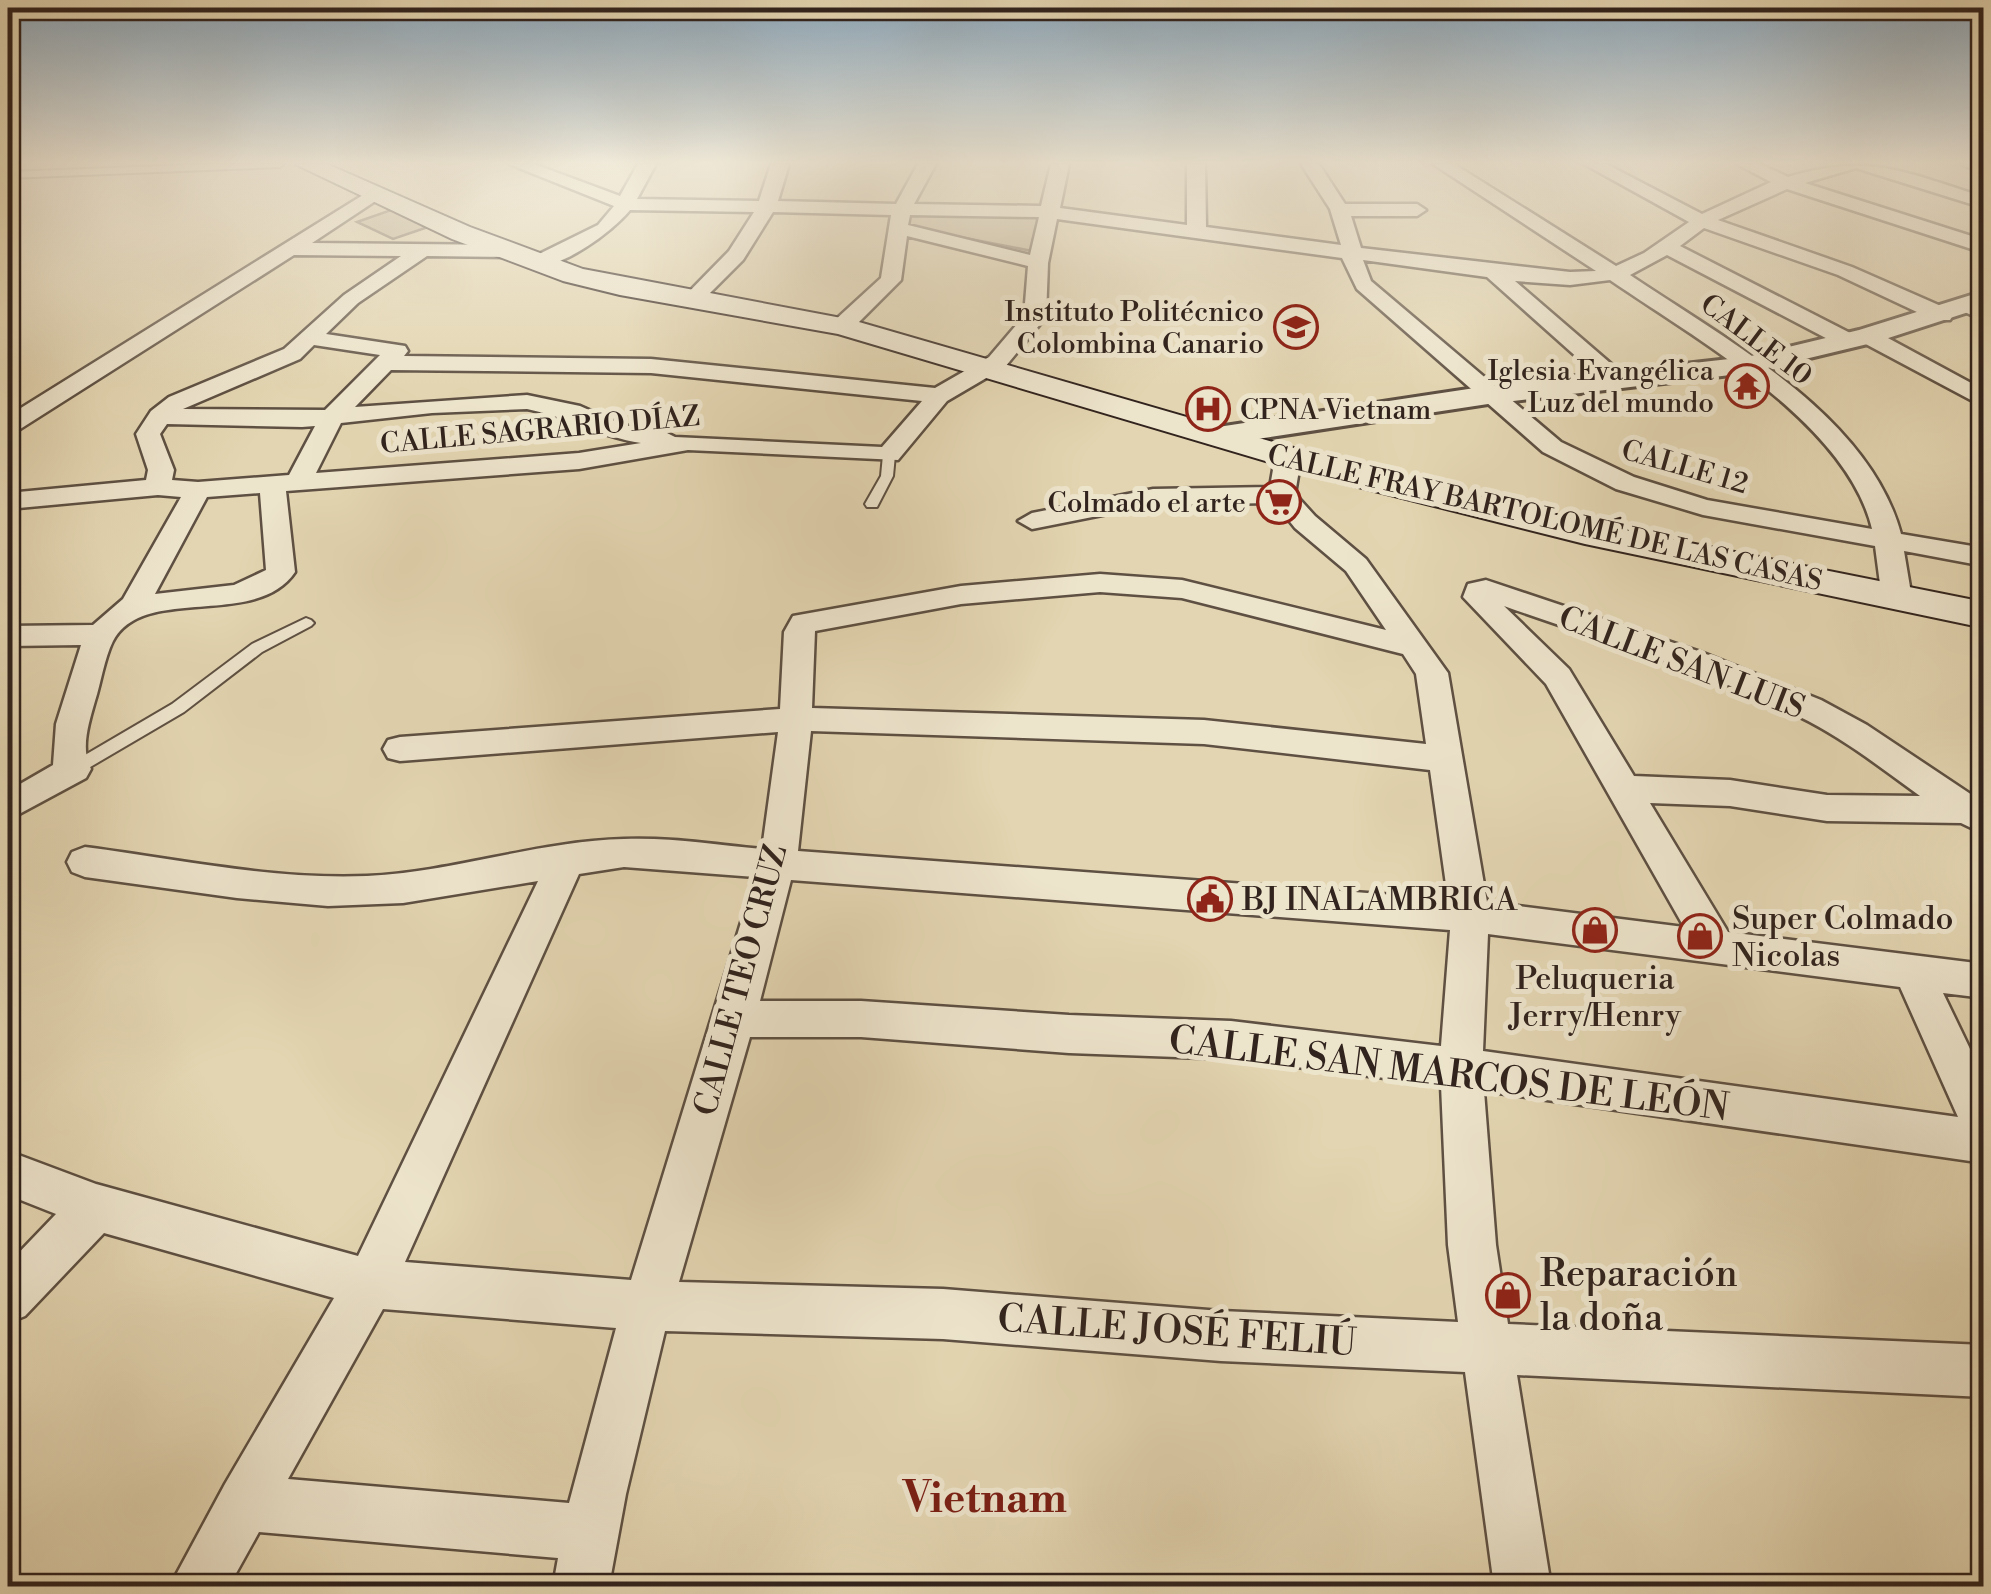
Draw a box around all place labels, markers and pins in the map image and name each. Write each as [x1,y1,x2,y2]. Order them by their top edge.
place label: Instituto Politécnico Colombina Canario [1004,295,1264,362]
school or university icon: Instituto Politécnico Colombina Canario [1273,304,1319,350]
place label: Iglesia Evangélica Luz del mundo [1488,354,1715,421]
temple icon: Iglesia Evangélica Luz del mundo [1724,363,1770,409]
hospital icon: CPNA Vietnam [1185,386,1231,432]
place label: CPNA Vietnam [1240,393,1431,428]
supermarket icon: Colmado el arte [1256,479,1302,525]
place label: Colmado el arte [1048,486,1246,521]
public building icon: BJ INALAMBRICA [1187,876,1233,922]
place label: BJ INALAMBRICA [1241,880,1518,920]
place label: Super Colmado Nicolas [1732,899,1954,976]
shop icon: Peluqueria Jerry/Henry [1572,907,1618,953]
shop icon: Super Colmado Nicolas [1677,913,1723,959]
place label: Peluqueria Jerry/Henry [1508,959,1682,1036]
place label: Reparación la doña [1540,1251,1738,1342]
shop icon: Reparación la doña [1485,1272,1531,1318]

